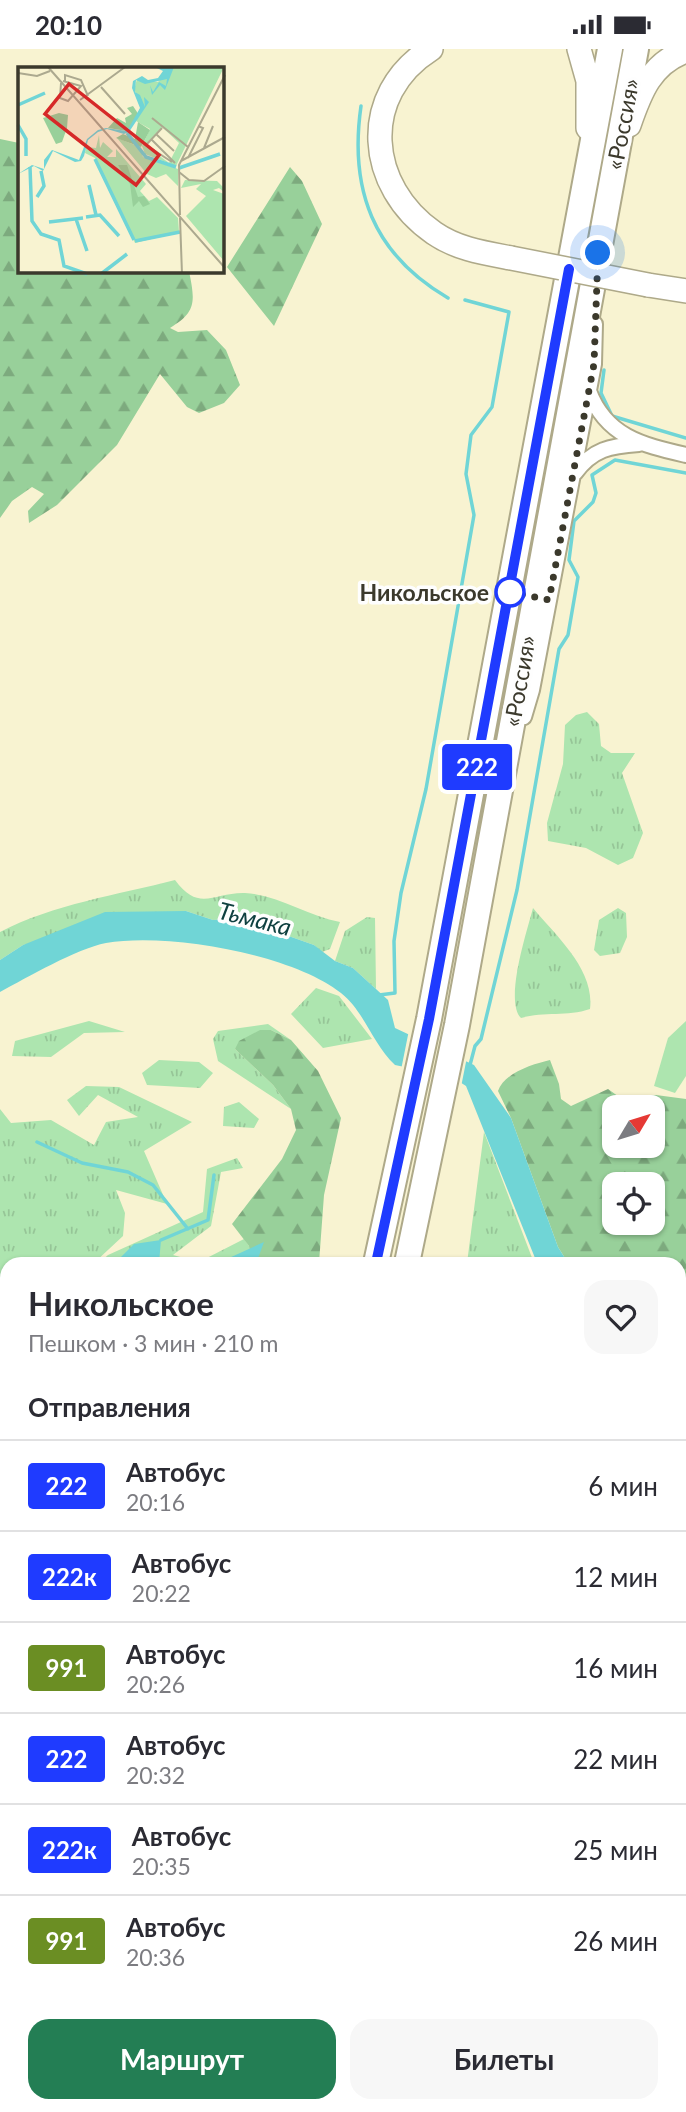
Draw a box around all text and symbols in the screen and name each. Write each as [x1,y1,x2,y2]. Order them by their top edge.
text: 20:10 [35,9,102,41]
inset map [18,67,224,273]
street label: «Россия» [599,76,645,172]
your location [580,235,615,270]
marker: Никольское [495,577,525,607]
place label: Никольское [360,578,489,606]
street label: «Россия» [497,633,541,729]
line badge: 222 [437,744,517,790]
text: 222 [456,752,498,781]
water label: Тьмака [215,895,295,941]
north arrow [602,1095,665,1159]
map controls [602,1095,665,1235]
button: locate [602,1172,665,1235]
button: heart [584,1280,658,1354]
text: Никольское [28,1283,214,1323]
text: Пешком · 3 мин · 210 m [28,1329,278,1357]
text: Отправления [28,1391,191,1423]
text: Автобус [126,1456,225,1488]
text: 6 мин [588,1470,658,1502]
text: 222 [46,1471,87,1500]
text: 20:16 [126,1488,185,1516]
text: Автобус [132,1547,231,1579]
text: 12 мин [573,1561,658,1593]
text: 222к [42,1562,97,1591]
text: 20:22 [132,1579,191,1607]
text: Автобус [126,1638,225,1670]
text: 16 мин [573,1652,658,1684]
text: 991 [46,1653,87,1682]
text: 20:26 [126,1670,185,1698]
text: Автобус [126,1729,225,1761]
text: 22 мин [573,1743,658,1775]
text: 222 [46,1744,87,1773]
text: 20:32 [126,1761,185,1789]
text: Автобус [132,1820,231,1852]
text: 25 мин [573,1834,658,1866]
text: 222к [42,1835,97,1864]
text: 20:35 [132,1852,191,1880]
text: Автобус [126,1911,225,1943]
text: 26 мин [573,1925,658,1957]
text: 991 [46,1926,87,1955]
text: 20:36 [126,1943,185,1971]
button: Маршрут [28,2019,336,2099]
button: Билеты [350,2019,658,2099]

